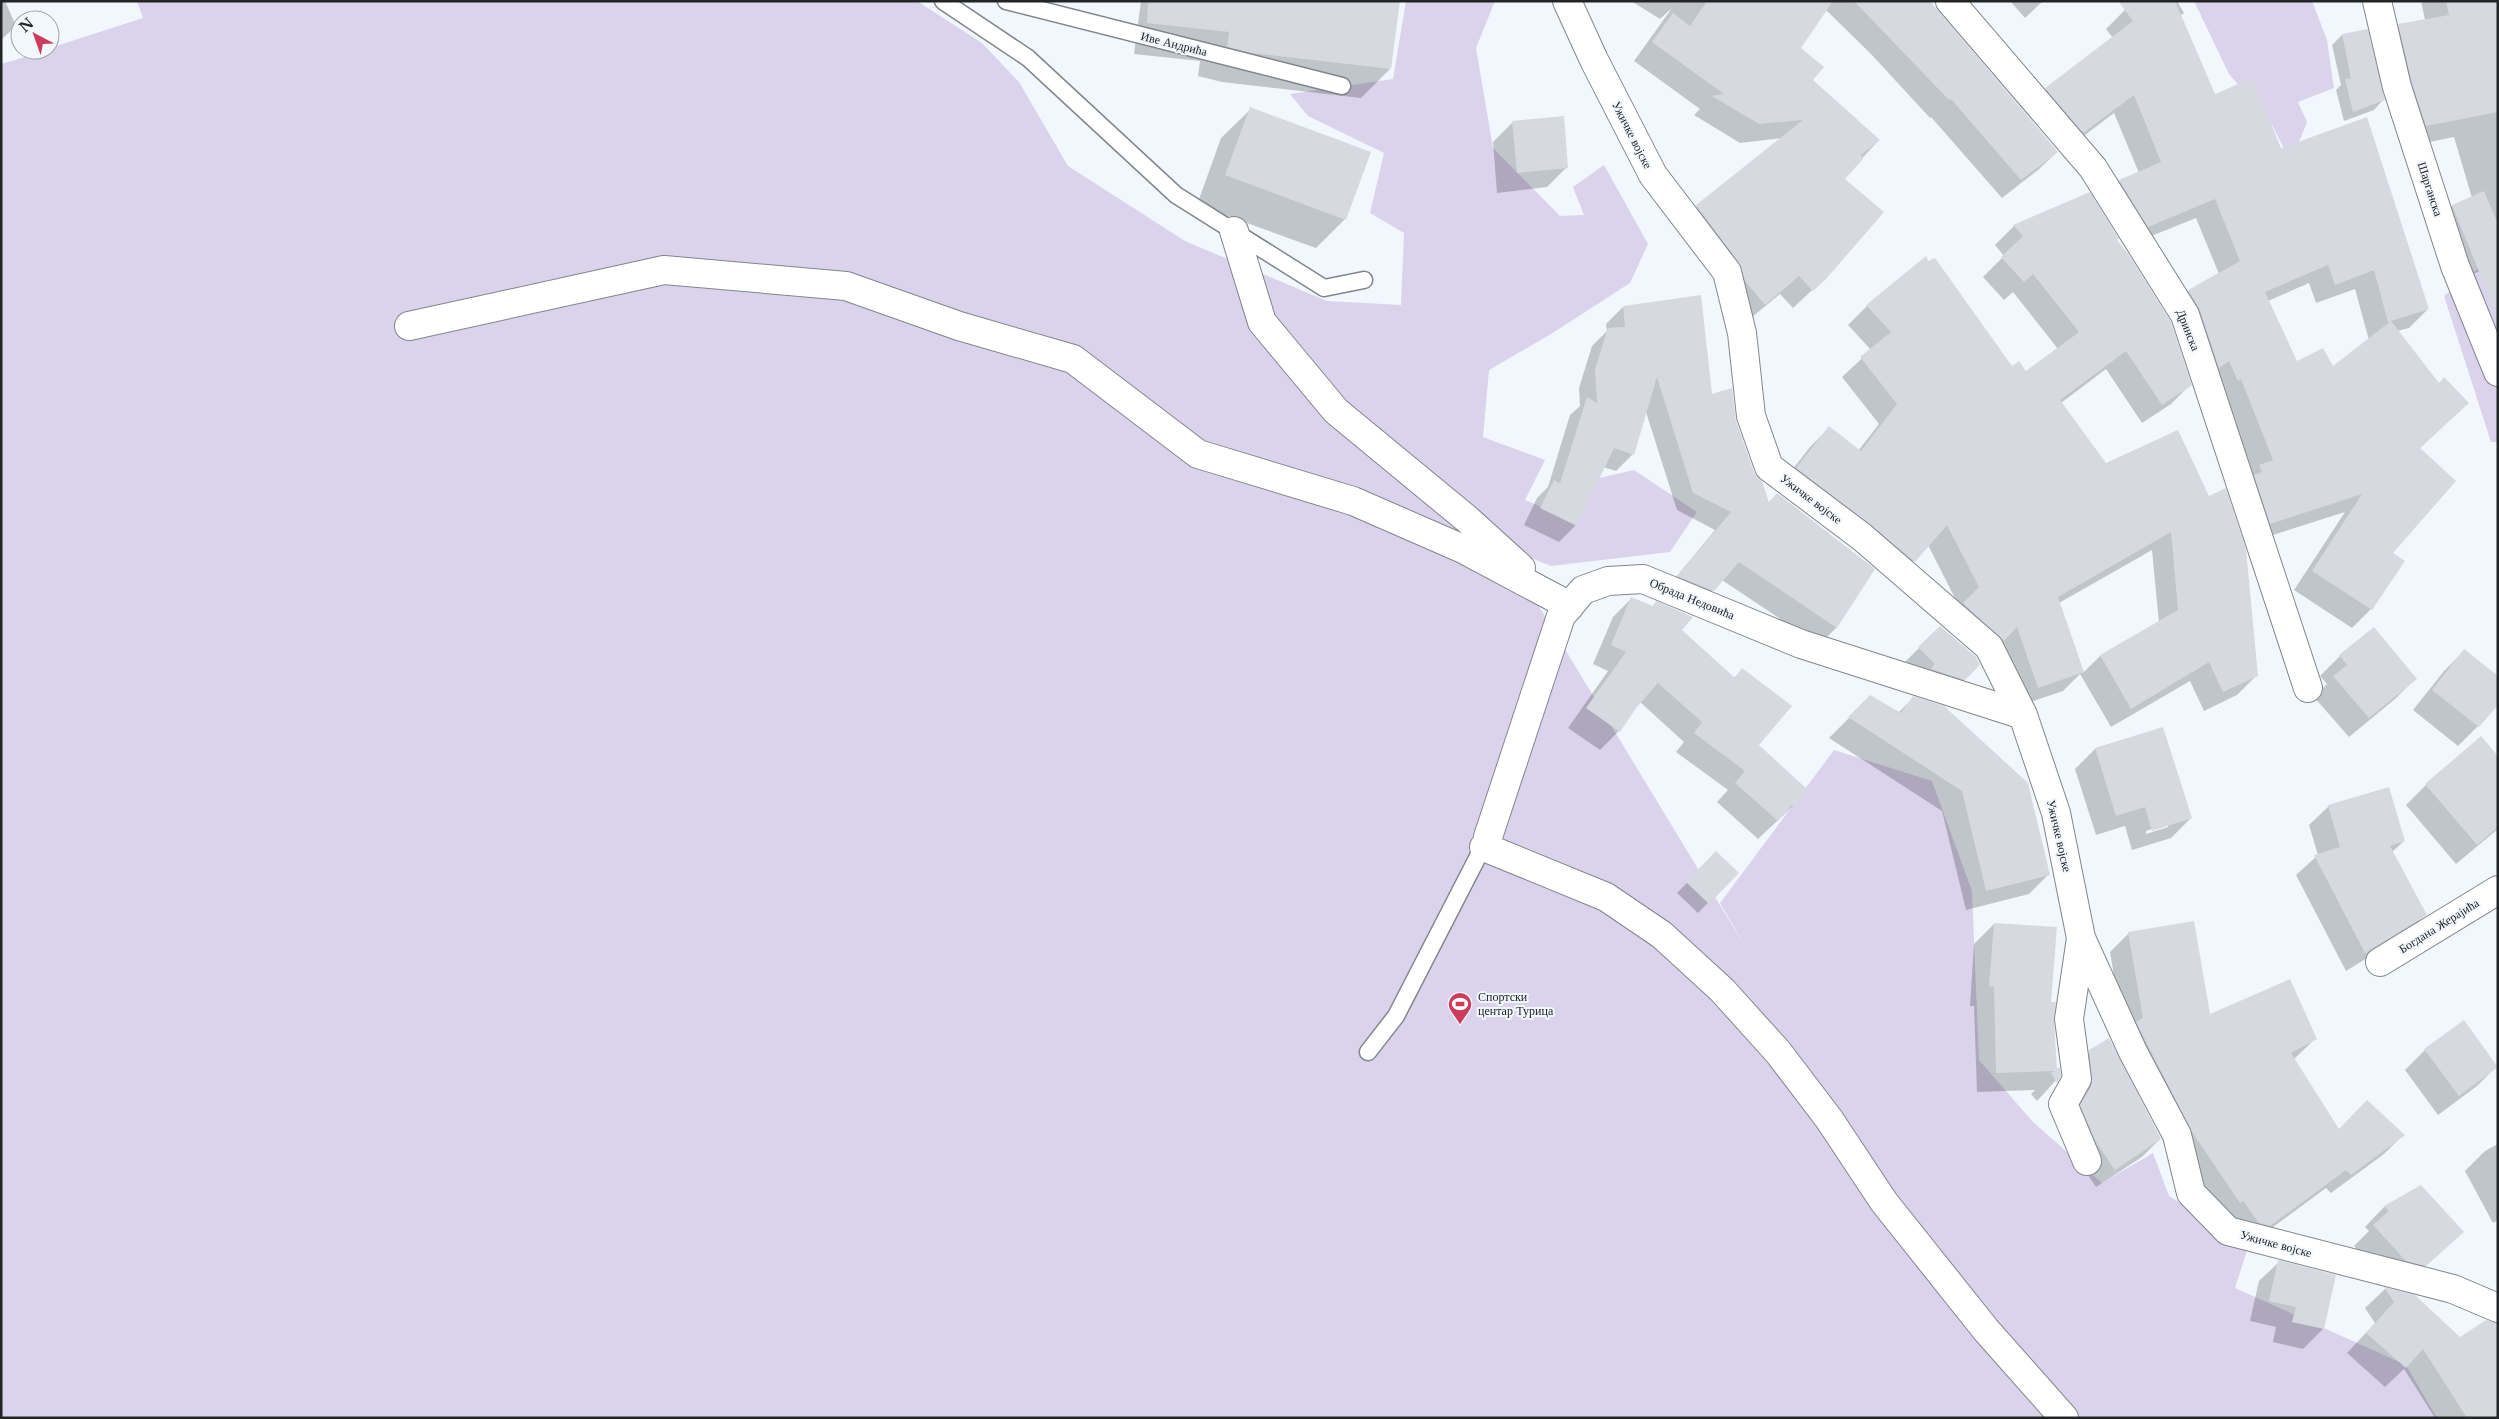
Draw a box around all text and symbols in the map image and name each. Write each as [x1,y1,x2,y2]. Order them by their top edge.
north arrow [10,10,60,60]
text: N [16,14,37,36]
street label: Иве Андрића [1139,28,1210,59]
street label: Ужичке војске [1609,99,1656,171]
street label: Шарганска [2415,160,2447,219]
street label: Дринска [2173,307,2204,353]
street label: Ужичке војске [1777,470,1845,527]
street label: Обрада Недовића [1648,575,1737,623]
street label: Ужичке војске [2044,798,2075,873]
street label: Богдана Жерајића [2396,895,2482,956]
place label: Спортски центар Турица [1478,989,1554,1018]
sports icon: Спортски центар Турица [1447,991,1473,1025]
street label: Ужичке војске [2239,1227,2314,1260]

